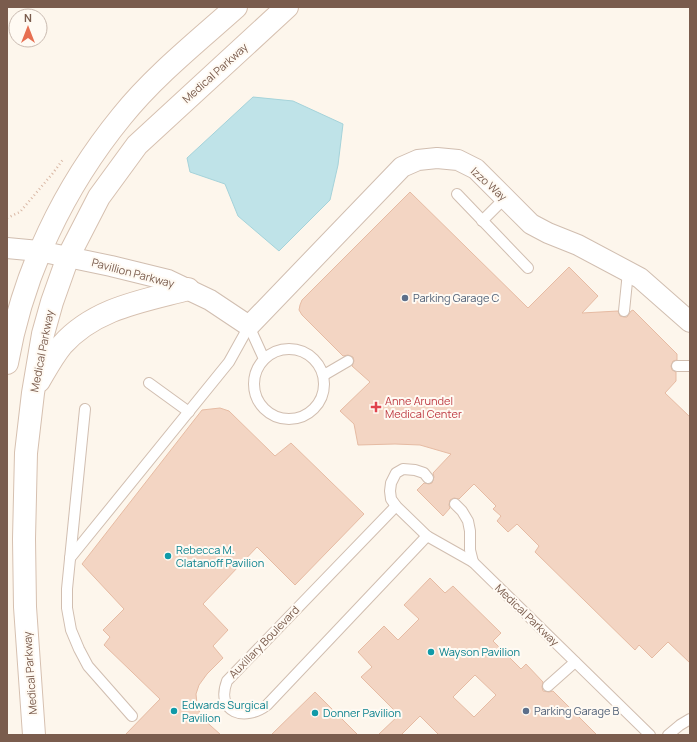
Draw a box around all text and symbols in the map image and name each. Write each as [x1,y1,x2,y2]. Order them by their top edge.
north arrow [8,8,48,48]
text: N [24,10,32,25]
street label: Medical Parkway [179,39,251,106]
street label: Izzo Way [468,163,511,204]
street label: Pavillion Parkway [90,254,176,291]
place label: Parking Garage C [413,290,500,305]
marker: Parking Garage C [400,293,410,303]
street label: Medical Parkway [26,308,57,393]
place label: Anne Arundel Medical Center [385,393,462,421]
marker: Anne Arundel Medical Center [370,401,382,413]
place label: Rebecca M. Clatanoff Pavilion [176,542,264,570]
marker: Rebecca M. Clatanoff Pavilion [163,551,173,561]
street label: Medical Parkway [492,580,563,649]
street label: Auxillary Boulevard [225,602,302,681]
street label: Medical Parkway [19,631,40,715]
place label: Wayson Pavilion [439,644,520,659]
marker: Wayson Pavilion [426,647,436,657]
place label: Edwards Surgical Pavilion [182,697,268,725]
place label: Parking Garage B [534,703,620,718]
place label: Donner Pavilion [323,705,401,720]
marker: Edwards Surgical Pavilion [169,706,179,716]
marker: Parking Garage B [521,706,531,716]
marker: Donner Pavilion [310,708,320,718]

